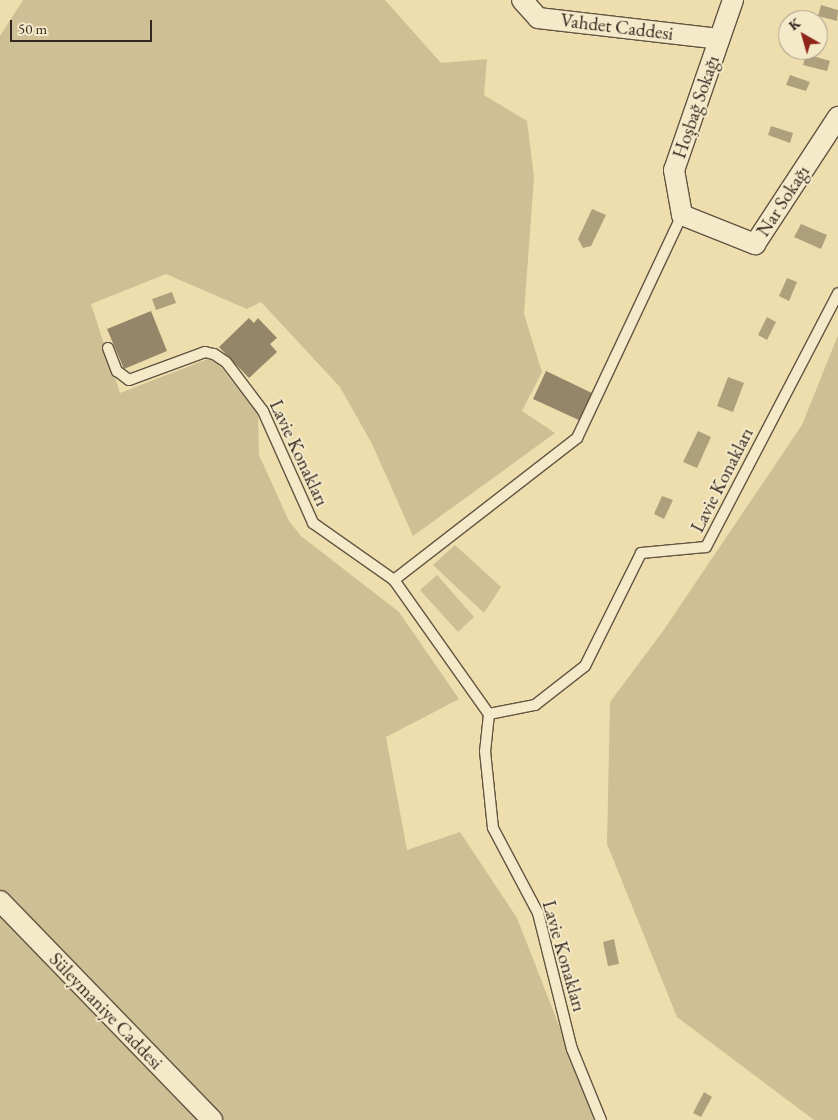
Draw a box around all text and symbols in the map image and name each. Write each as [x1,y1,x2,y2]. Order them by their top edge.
street label: Vahdet Caddesi [559,9,675,45]
scale bar [12,10,155,42]
north arrow [778,10,828,60]
text: K [785,14,804,34]
text: 50 m [18,19,47,38]
street label: Hoşbağ Sokağı [668,53,724,161]
street label: Nar Sokağı [752,161,814,241]
street label: Lavie Konakları [264,396,334,510]
street label: Lavie Konakları [686,424,758,536]
street label: Lavie Konakları [537,898,591,1014]
street label: Süleymaniye Caddesi [44,948,168,1074]

